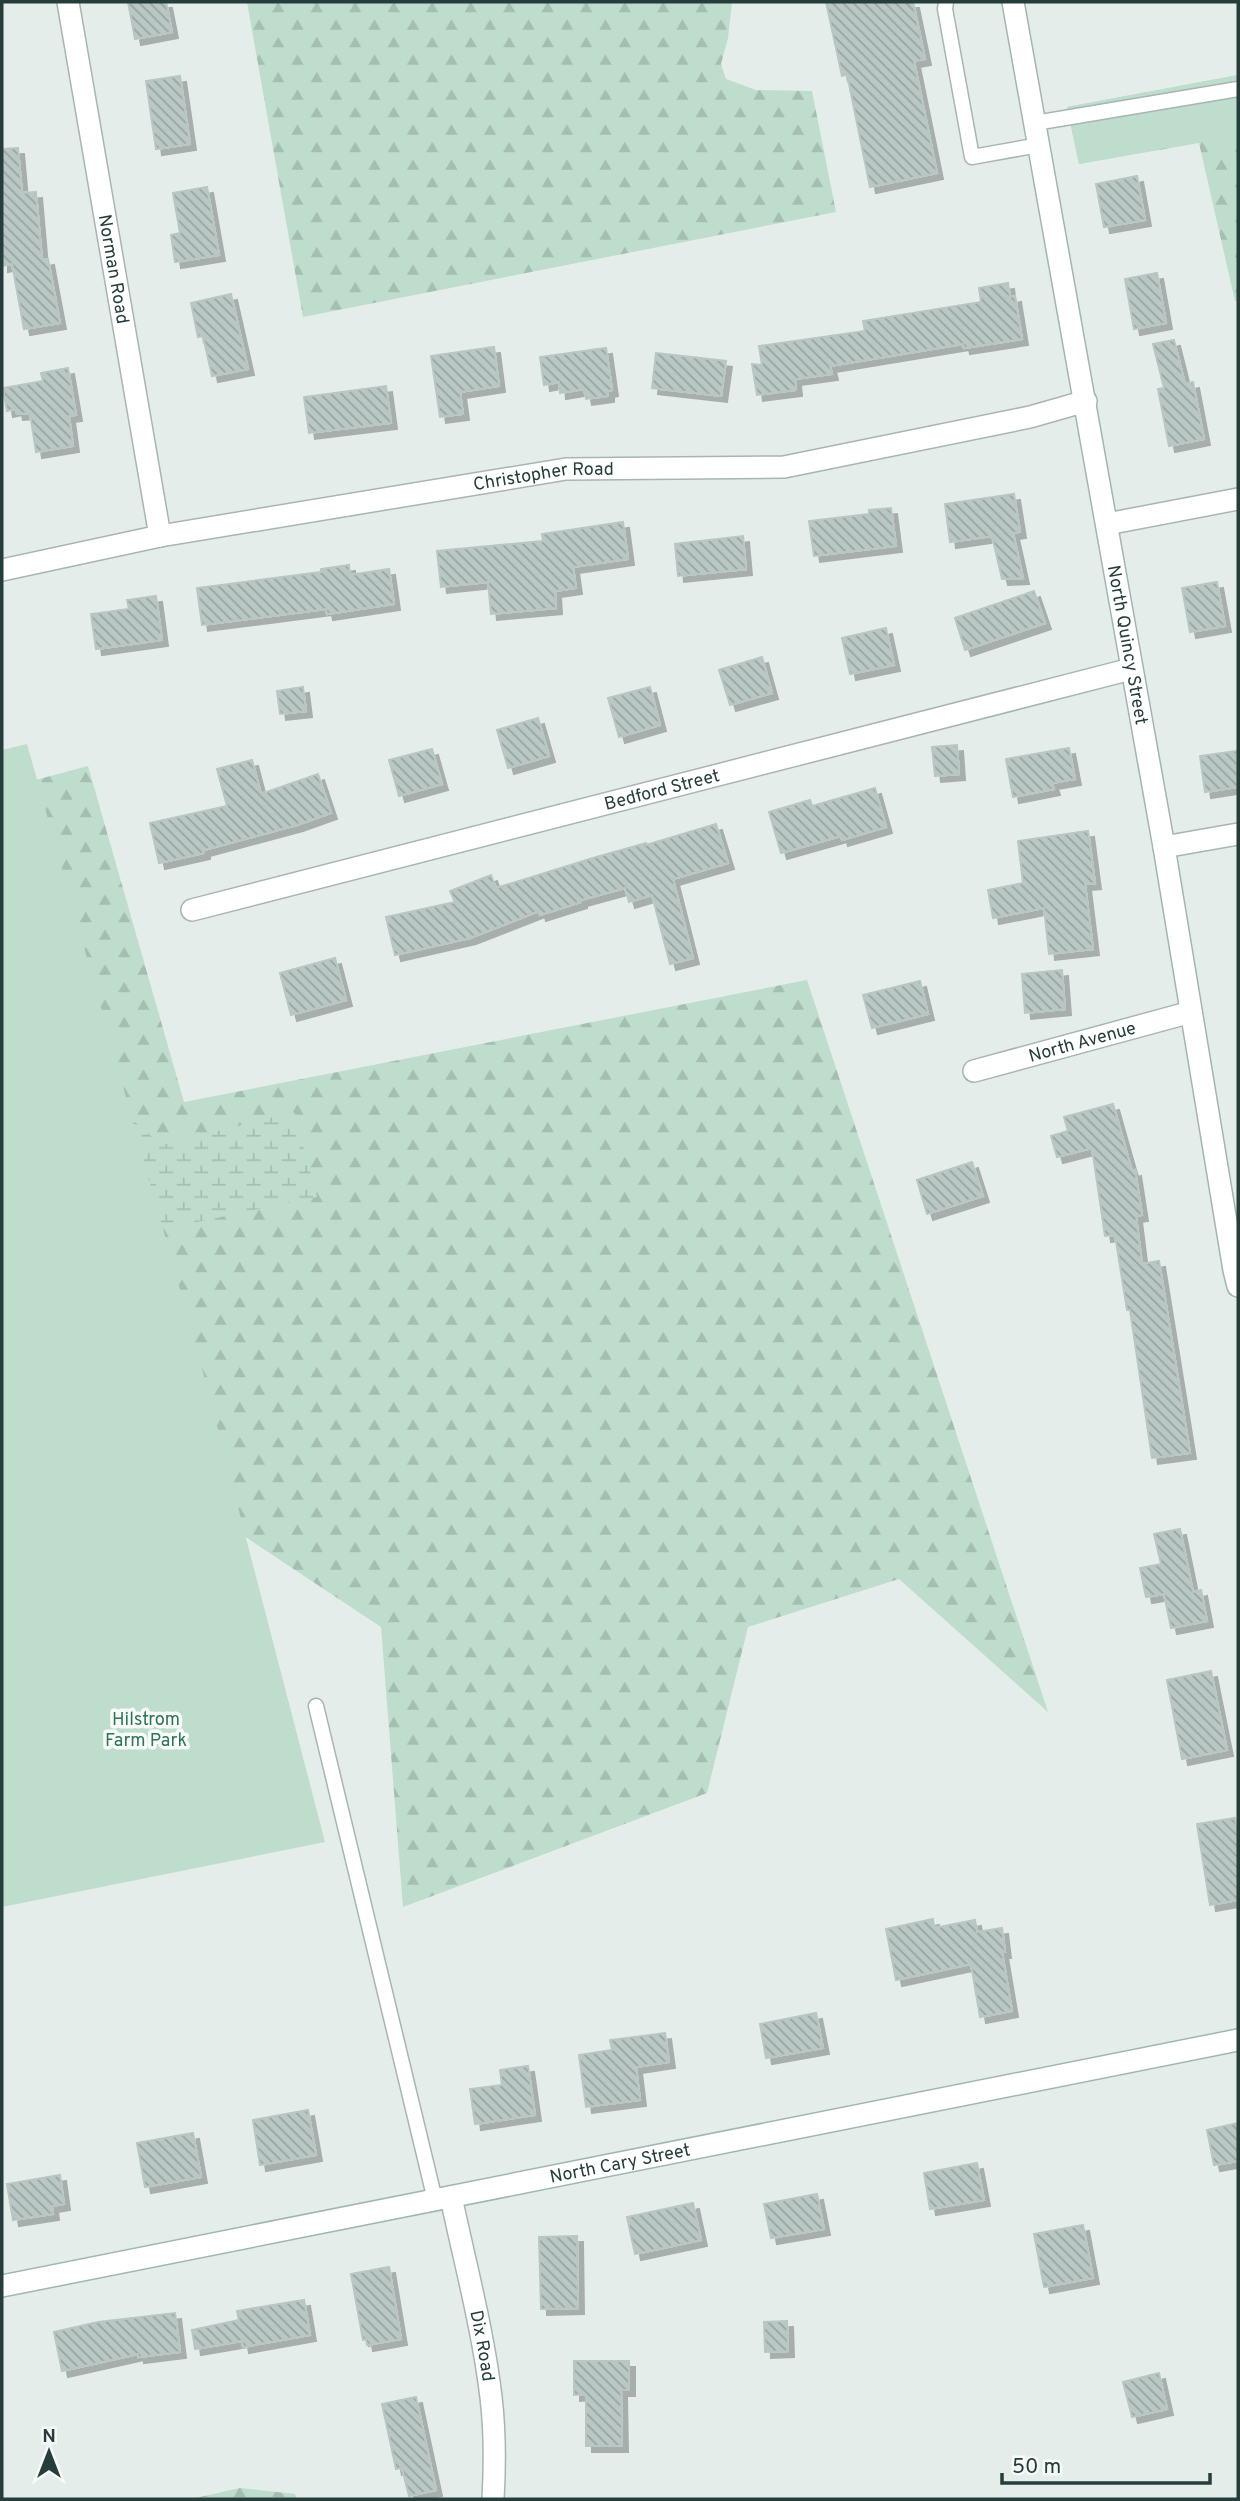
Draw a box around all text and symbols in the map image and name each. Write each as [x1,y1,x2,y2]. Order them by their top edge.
street label: Norman Road [92,213,133,326]
street label: Christopher Road [472,459,614,497]
street label: North Quincy Street [1101,563,1152,727]
street label: Bedford Street [602,765,722,817]
street label: North Avenue [1026,1017,1139,1069]
park label: Hilstrom Farm Park [105,1709,187,1753]
street label: North Cary Street [548,2139,692,2190]
street label: Dix Road [463,2308,499,2383]
north arrow [14,2417,84,2487]
text: N [42,2425,56,2449]
scale bar [1002,2442,1210,2486]
text: 50 m [1012,2454,1061,2481]

